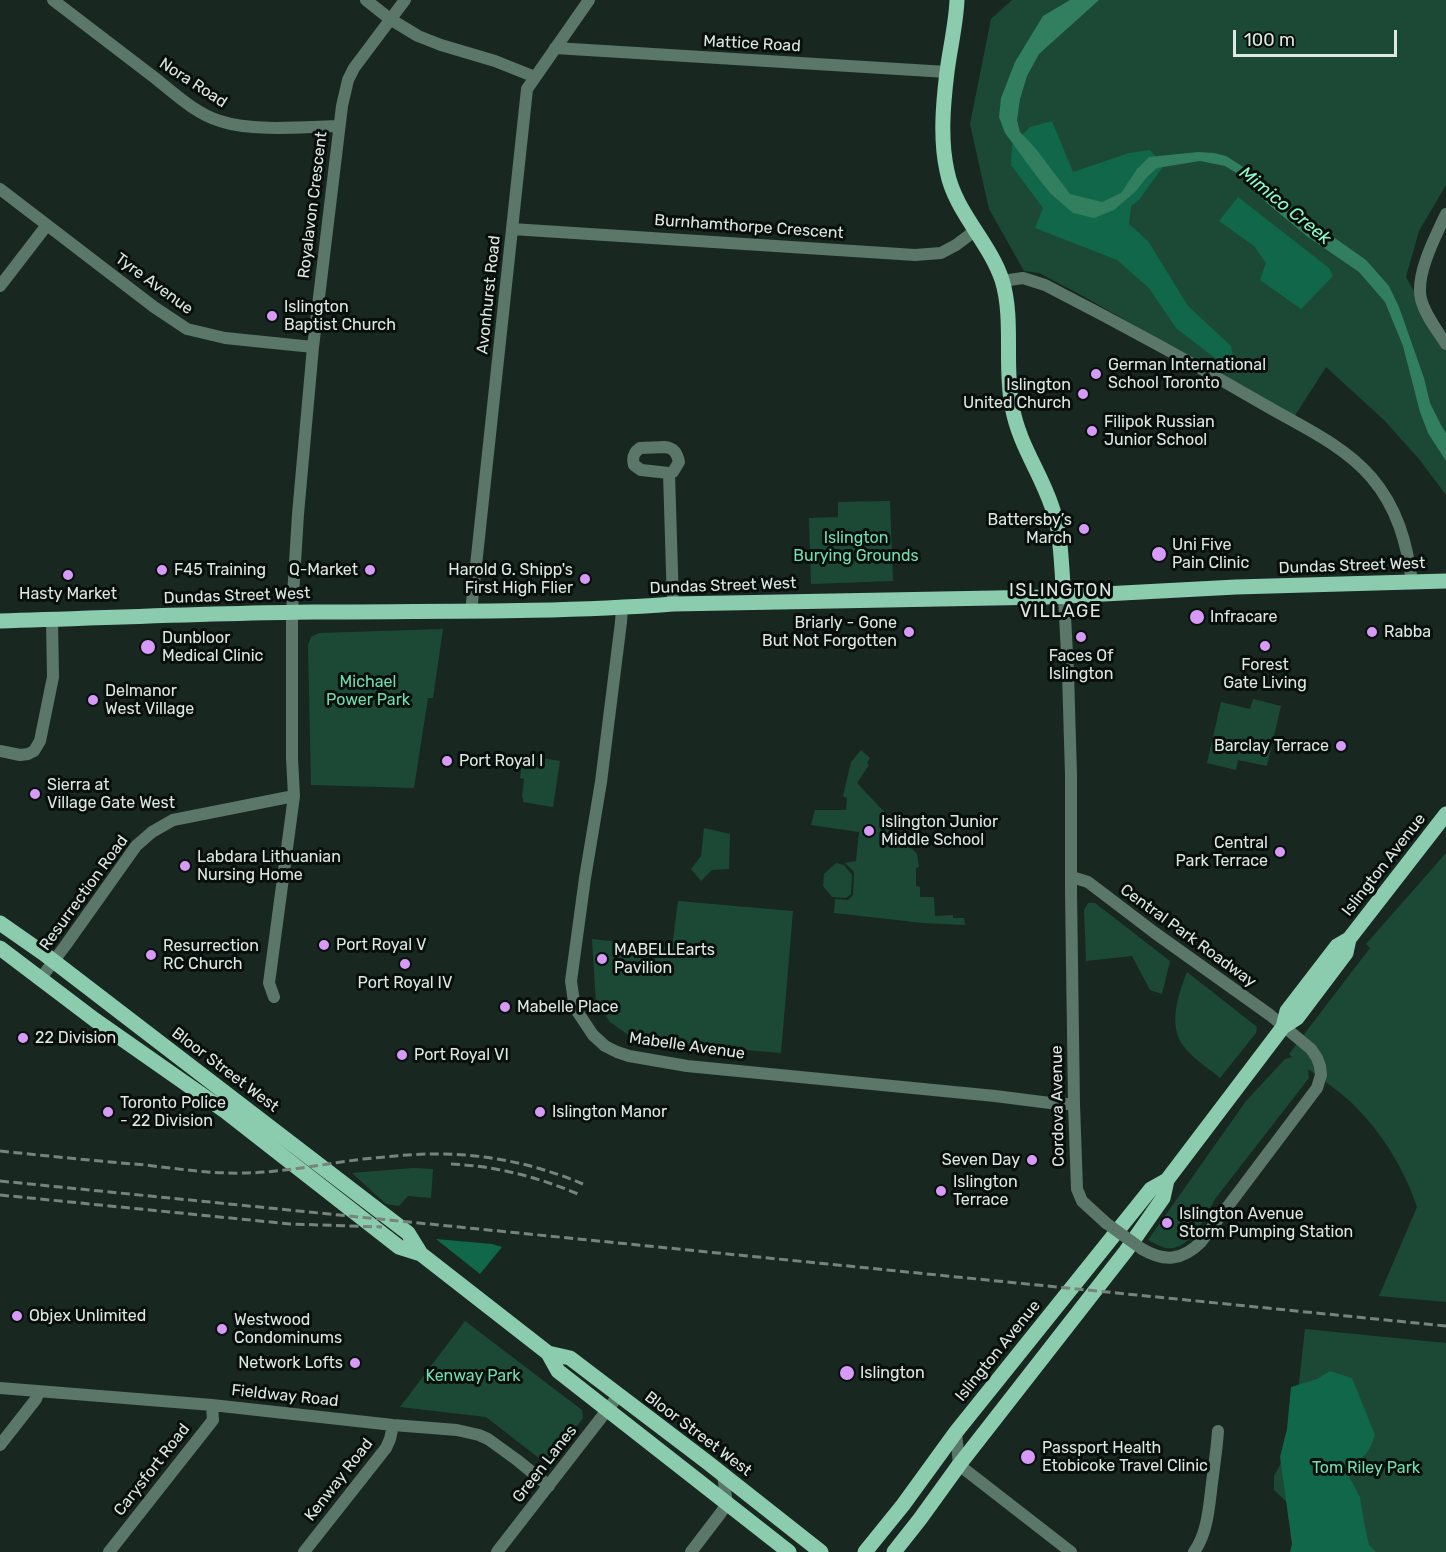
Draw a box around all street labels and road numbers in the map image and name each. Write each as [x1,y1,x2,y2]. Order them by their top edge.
street label: Mattice Road [703,32,801,56]
street label: Nora Road [156,54,230,112]
street label: Royalavon Crescent [294,130,332,280]
street label: Burnhamthorpe Crescent [654,211,844,243]
street label: Avonhurst Road [473,235,505,355]
street label: Tyre Avenue [111,249,197,319]
street label: Dundas Street West [1278,554,1426,578]
street label: Dundas Street West [649,574,797,598]
street label: Dundas Street West [163,584,311,608]
street label: Islington Avenue [1338,810,1430,920]
street label: Resurrection Road [36,832,132,954]
street label: Central Park Roadway [1116,880,1260,992]
street label: Bloor Street West [168,1024,282,1116]
street label: Mabelle Avenue [628,1028,746,1064]
street label: Cordova Avenue [1047,1045,1069,1167]
street label: Islington Avenue [951,1297,1045,1405]
street label: Fieldway Road [231,1381,339,1411]
street label: Bloor Street West [641,1388,755,1480]
street label: Carysfort Road [110,1420,194,1520]
street label: Green Lanes [509,1421,581,1507]
street label: Kenway Road [301,1435,377,1525]

